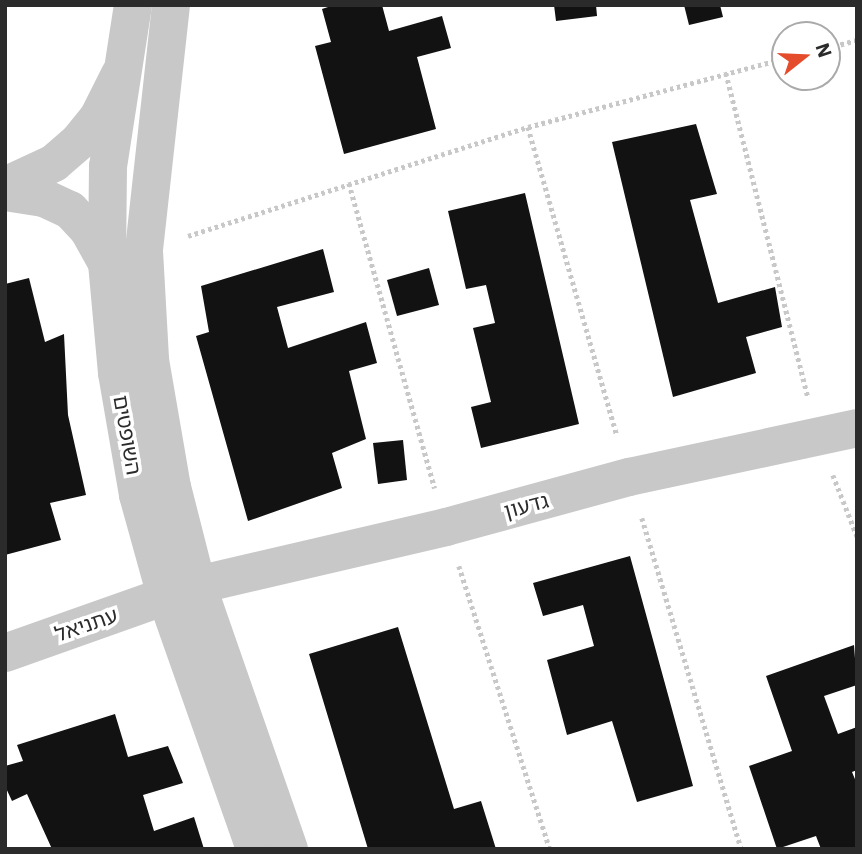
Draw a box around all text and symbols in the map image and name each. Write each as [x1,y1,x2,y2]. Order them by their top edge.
north arrow [771,21,841,91]
text: N [811,40,838,60]
street label: השופטים [109,393,147,477]
street label: גדעון [501,487,551,523]
street label: עתניאל [51,602,121,646]

